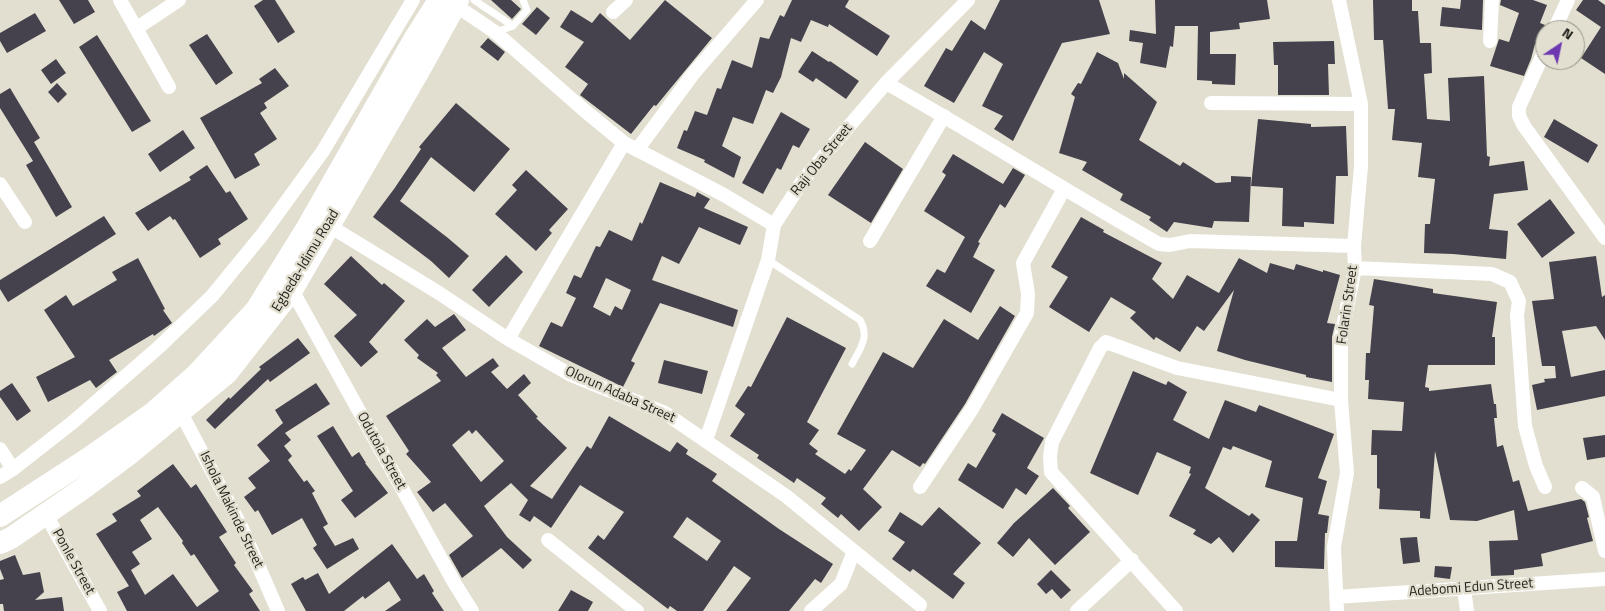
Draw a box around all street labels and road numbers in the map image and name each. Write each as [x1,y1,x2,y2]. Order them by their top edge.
street label: Raji Oba Street [788,121,856,199]
street label: Egbeda-Idimu Road [269,207,343,315]
street label: Folarin Street [1334,265,1362,345]
street label: Olorun Adaba Street [562,363,678,427]
street label: Odutola Street [353,409,409,493]
street label: Ishola Makinde Street [195,449,267,571]
street label: Ponle Street [48,526,98,598]
street label: Adebomi Edun Street [1408,575,1534,601]

